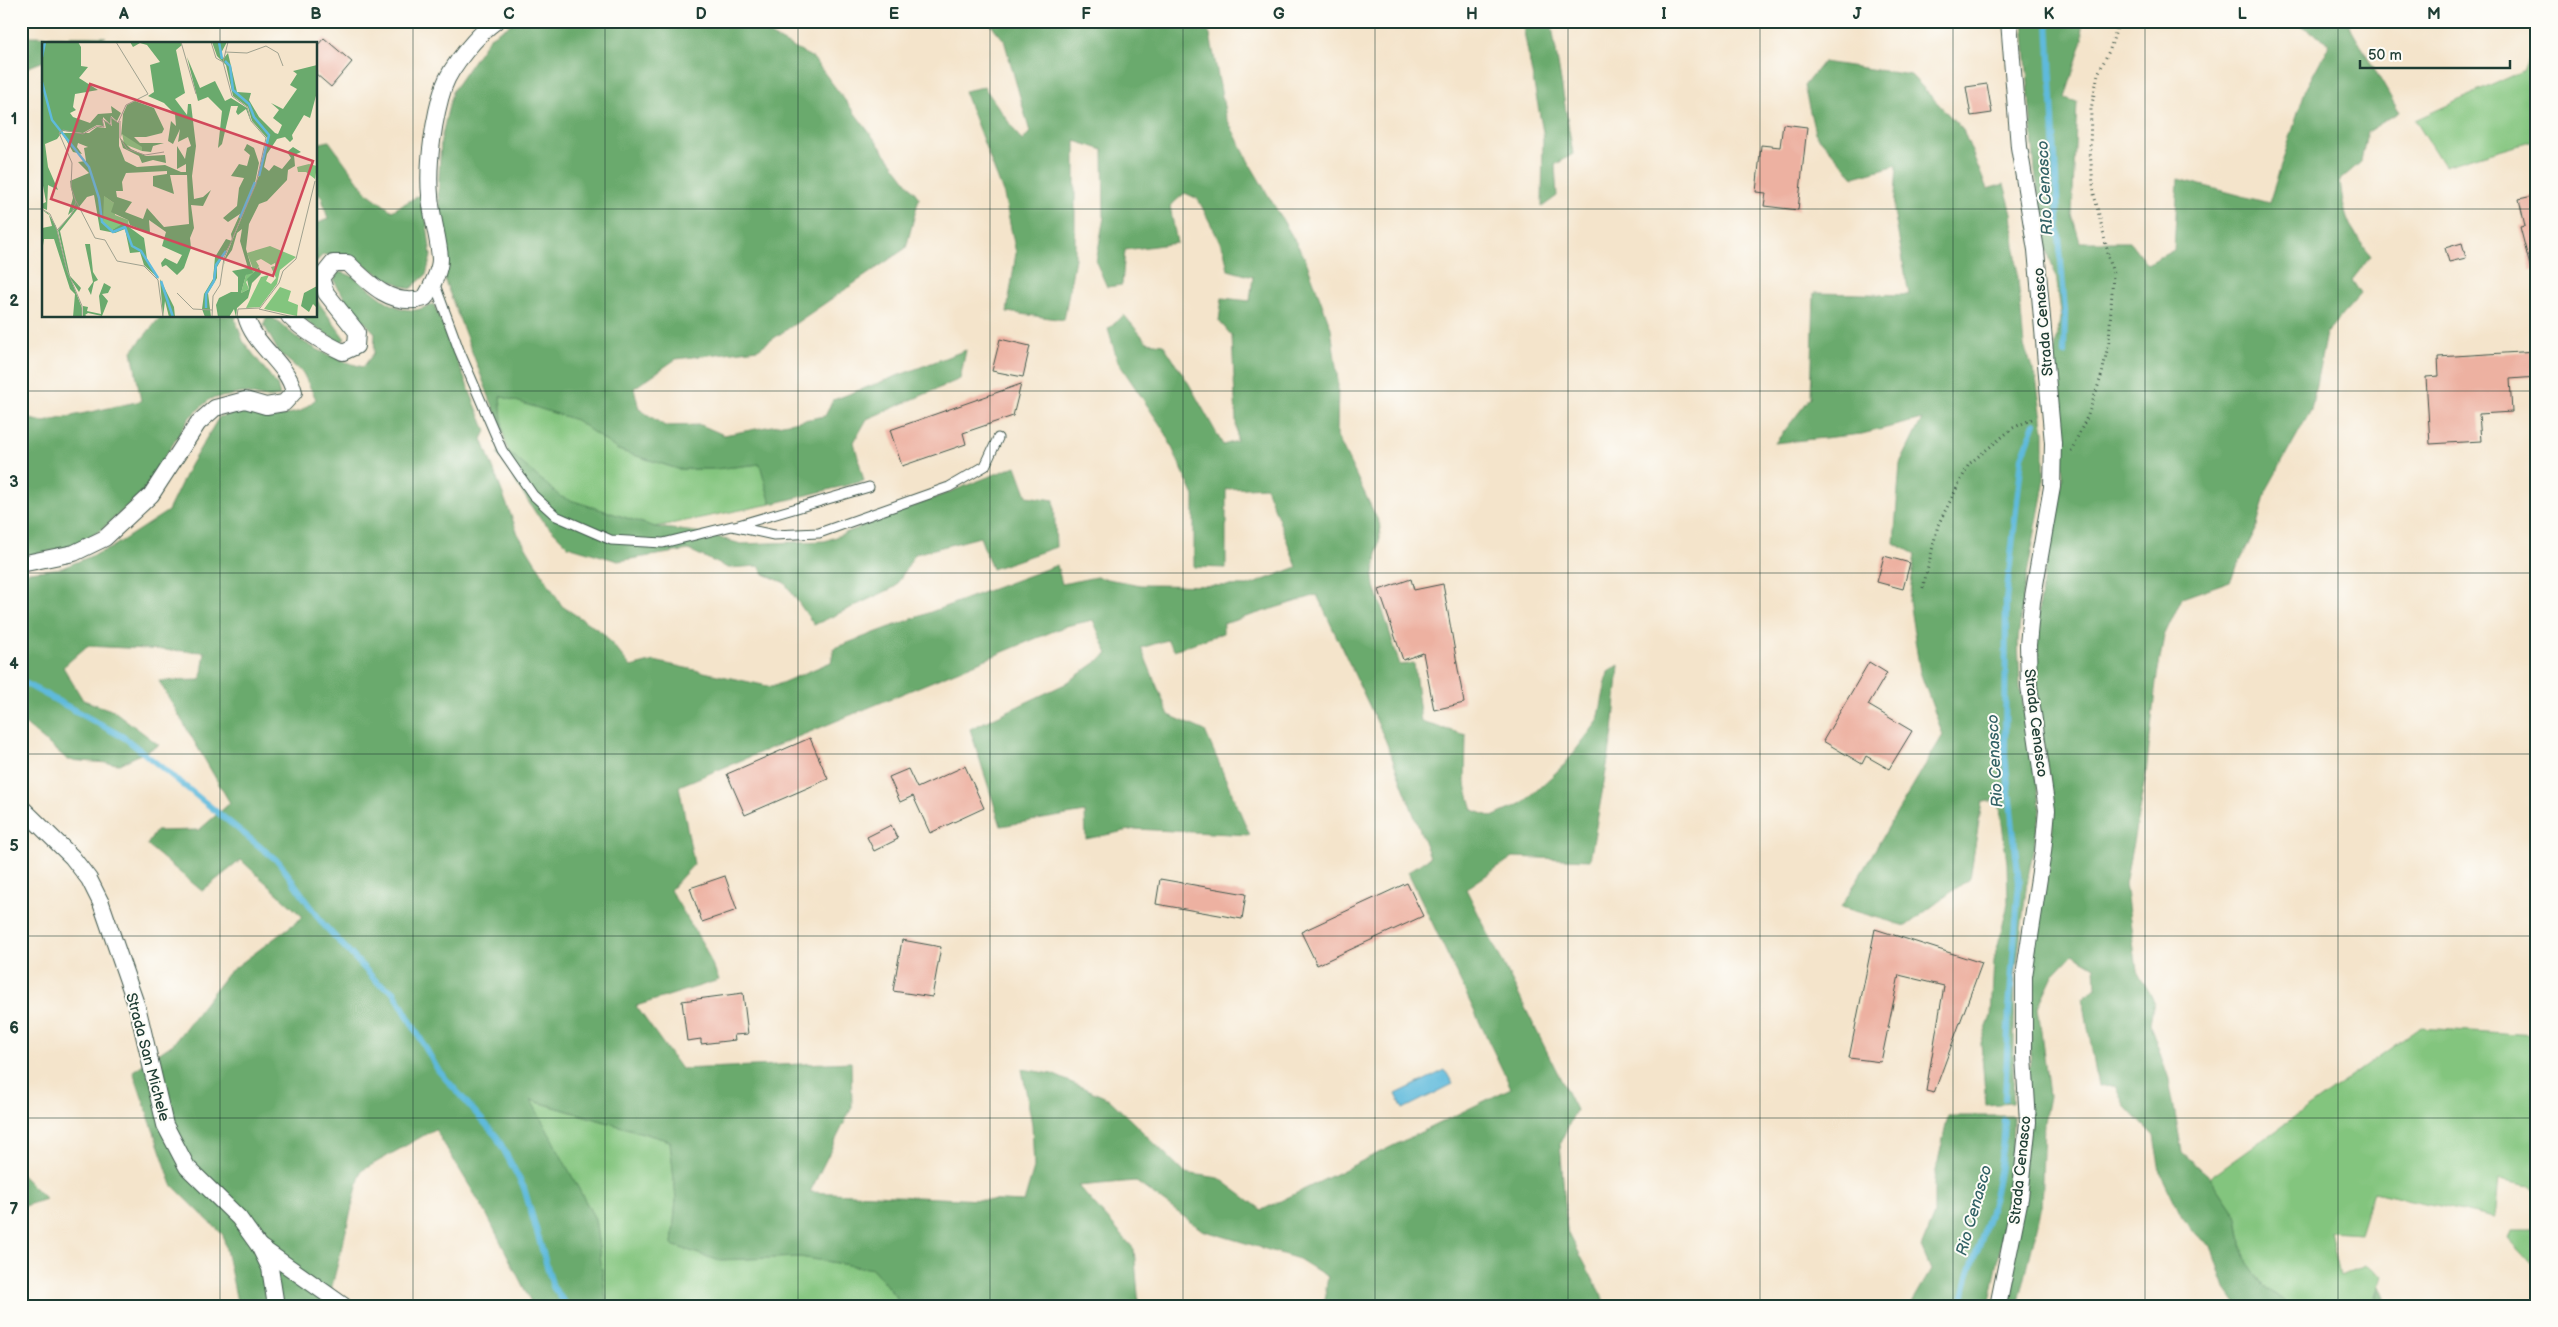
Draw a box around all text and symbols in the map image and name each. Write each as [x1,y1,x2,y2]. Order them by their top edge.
text: A [118,5,129,24]
text: B [310,5,322,24]
text: C [503,5,515,24]
text: D [695,5,707,24]
text: E [889,5,899,24]
text: F [1081,5,1091,24]
text: G [1273,5,1285,24]
text: H [1466,5,1478,24]
text: I [1661,5,1667,24]
text: J [1853,5,1862,24]
text: K [2044,5,2055,24]
text: L [2237,5,2247,24]
text: M [2427,5,2441,24]
scale bar [2360,38,2510,70]
inset map [42,42,318,318]
text: 50 m [2368,46,2402,65]
text: 1 [11,110,17,129]
water label: RIo Cenasco [2034,140,2057,236]
street label: Strada Cenasco [2029,267,2058,377]
text: 2 [9,292,19,311]
text: 3 [9,473,19,492]
text: 4 [9,655,19,674]
street label: Strada Cenasco [2019,668,2052,778]
water label: Rio Cenasco [1984,714,2007,808]
text: 5 [9,837,19,856]
street label: Strada San Michele [121,991,174,1123]
text: 6 [9,1019,19,1038]
street label: Strada Cenasco [2005,1115,2036,1225]
water label: Rio Cenasco [1952,1163,1996,1258]
text: 7 [10,1200,19,1219]

